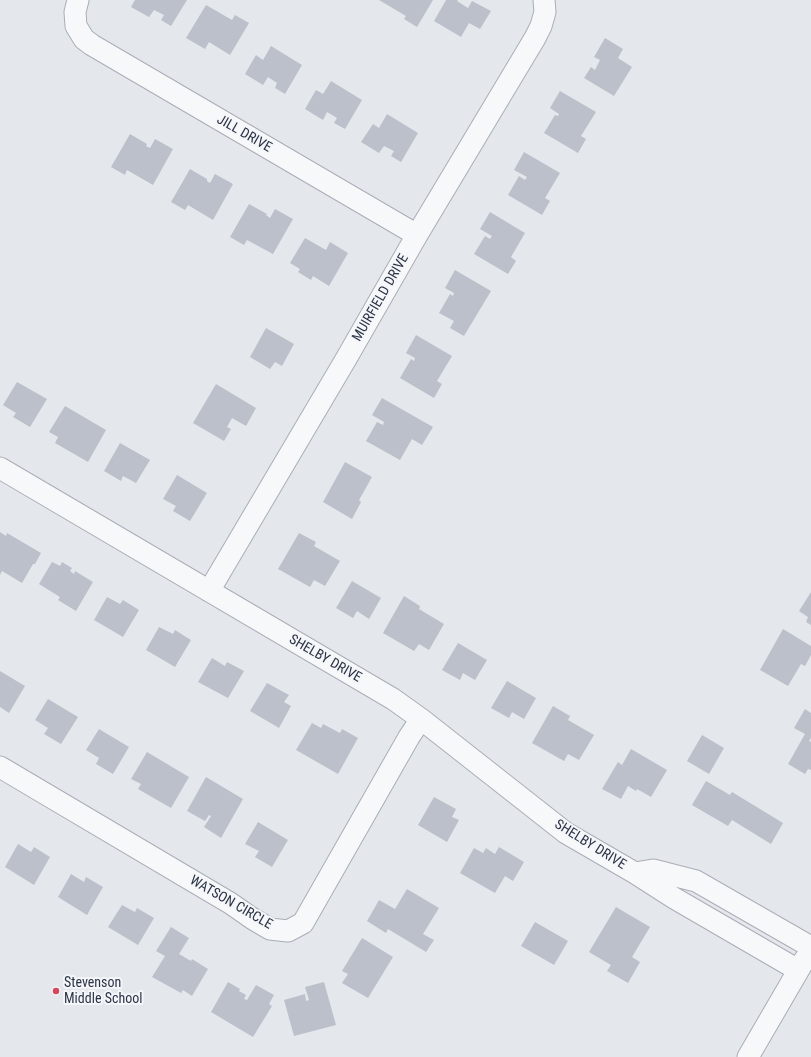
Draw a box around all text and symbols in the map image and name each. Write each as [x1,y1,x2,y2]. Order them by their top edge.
street label: JILL DRIVE [214,112,274,156]
street label: MUIRFIELD DRIVE [349,251,413,345]
street label: SHELBY DRIVE [286,631,364,687]
street label: SHELBY DRIVE [551,816,629,874]
street label: WATSON CIRCLE [187,873,275,933]
place label: Stevenson Middle School [64,975,142,1008]
marker: Stevenson Middle School [51,986,61,996]

